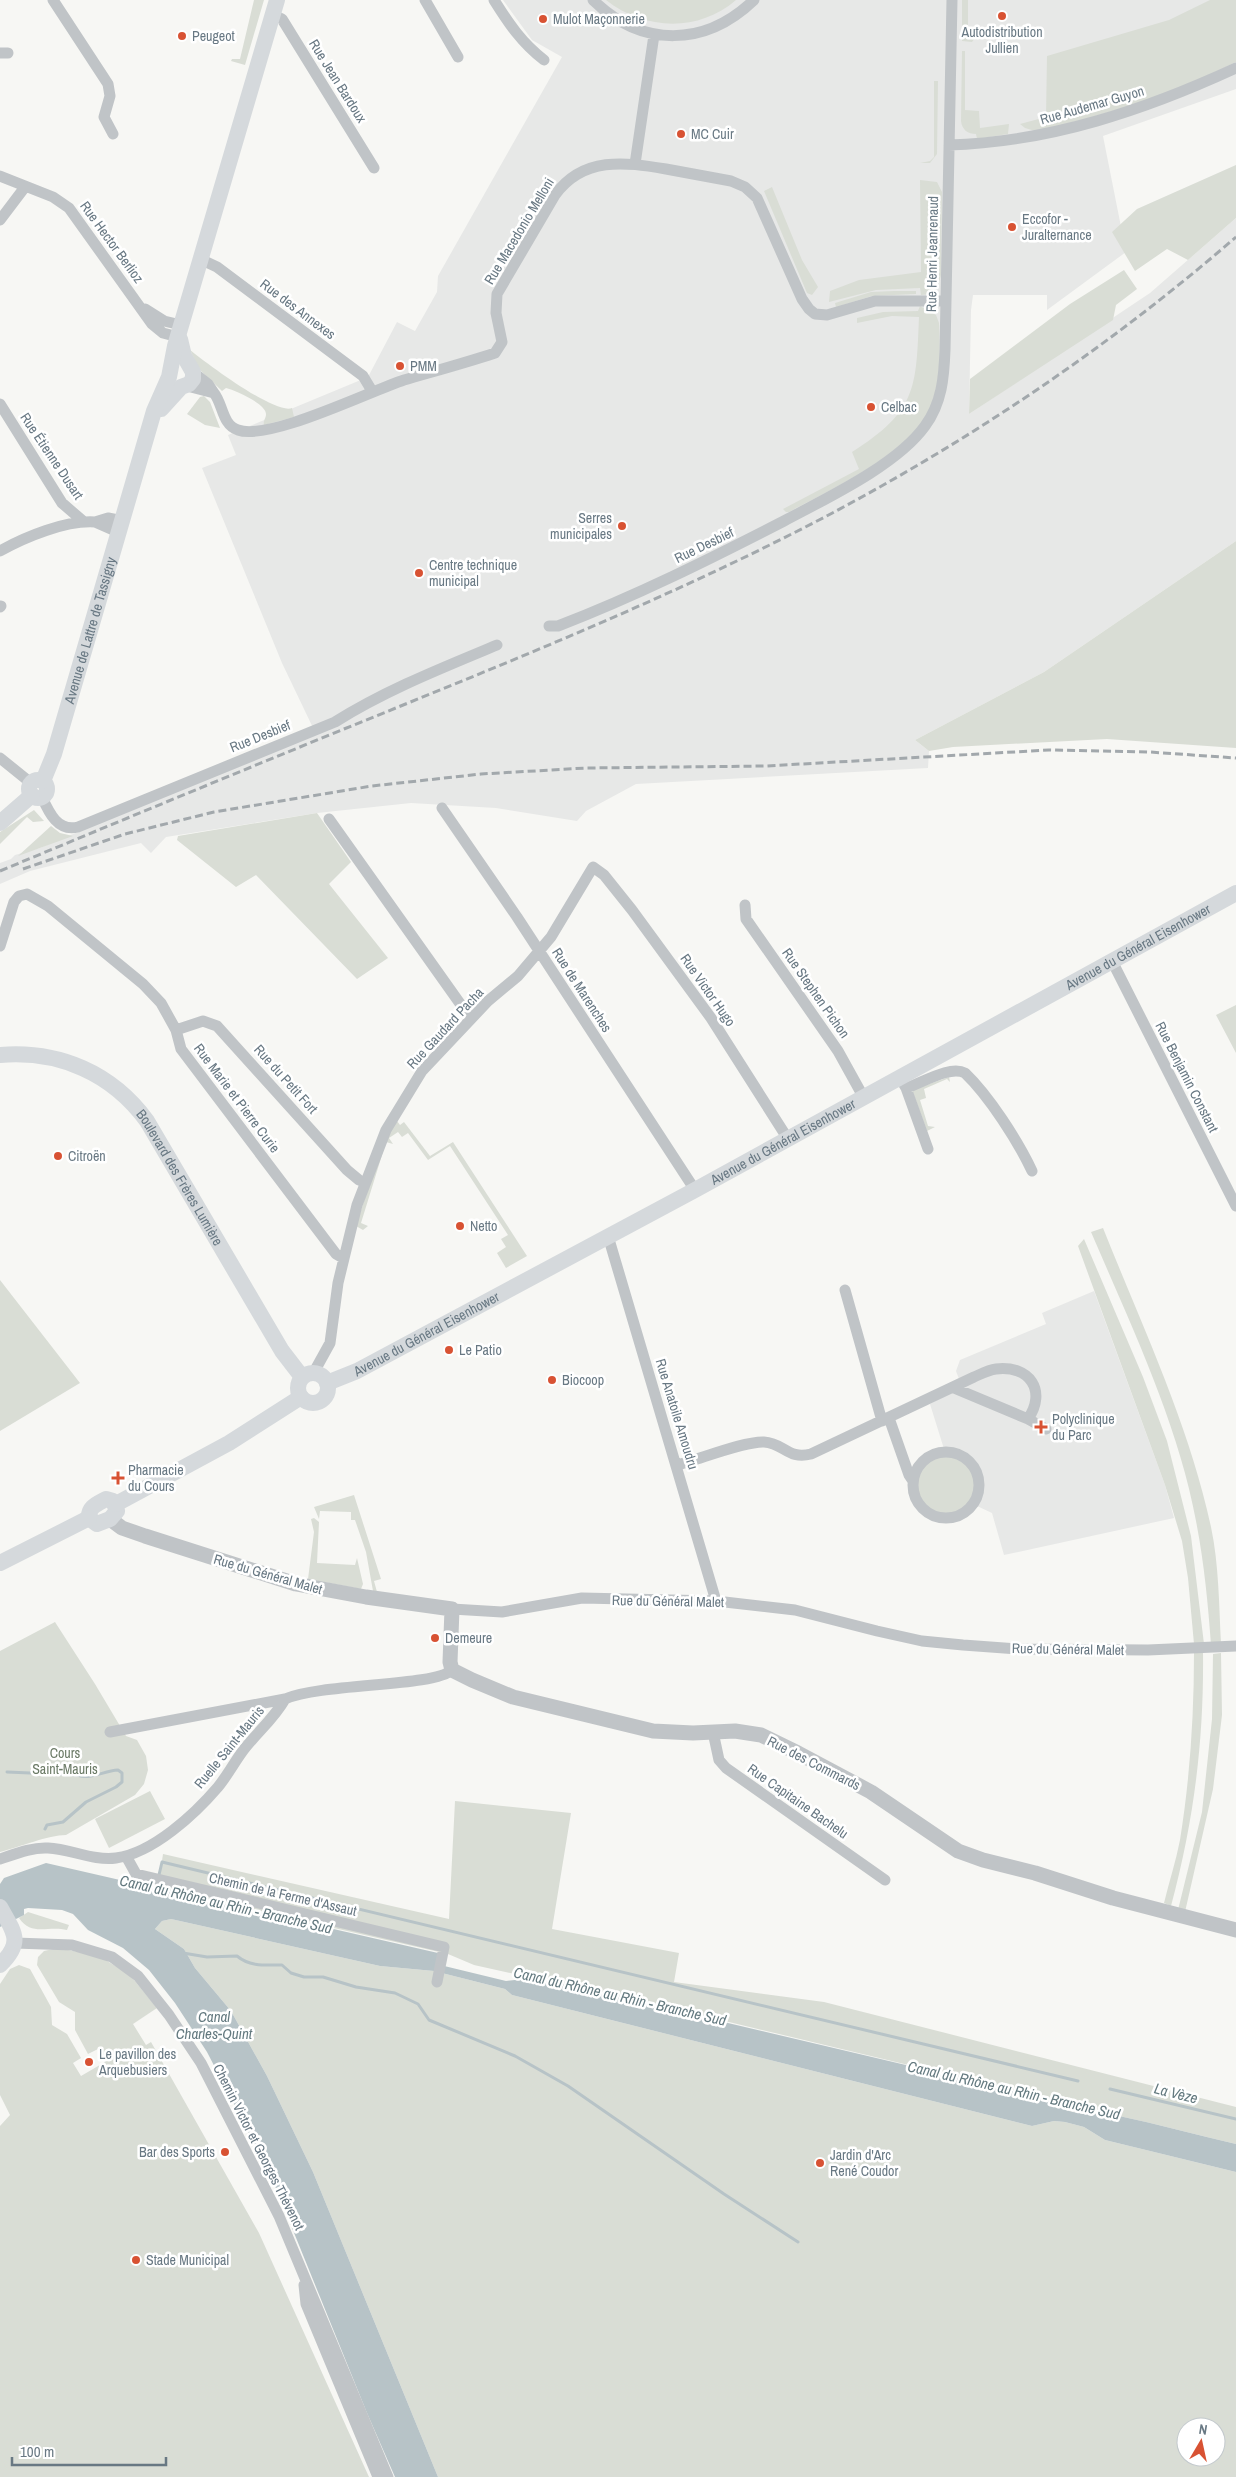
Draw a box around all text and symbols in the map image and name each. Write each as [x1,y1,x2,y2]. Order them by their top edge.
place label: Mulot Maçonnerie [553,10,645,28]
marker: Autodistribution Jullien [996,10,1008,22]
marker: Mulot Maçonnerie [537,13,549,25]
place label: Autodistribution Jullien [960,23,1043,57]
place label: Peugeot [192,27,235,45]
marker: Peugeot [176,30,188,42]
street label: Rue Jean Bardoux [305,36,371,126]
street label: Rue Audemar Guyon [1038,82,1146,128]
place label: MC Cuir [691,125,734,143]
marker: MC Cuir [675,128,687,140]
street label: Rue Macedonio Melloni [480,174,558,288]
street label: Rue Henri Jeanrenaud [922,196,942,312]
street label: Rue Hector Berlioz [76,197,148,287]
place label: Eccofor - Juralternance [1022,210,1092,244]
marker: Eccofor - Juralternance [1006,221,1018,233]
street label: Rue des Annexes [257,275,340,343]
place label: PMM [410,357,437,375]
marker: PMM [394,360,406,372]
place label: Celbac [881,398,917,416]
marker: Celbac [865,401,877,413]
street label: Rue Étienne Dusart [16,409,88,503]
place label: Serres municipales [550,509,612,543]
marker: Serres municipales [616,520,628,532]
street label: Rue Desbief [671,523,737,567]
street label: Avenue de Lattre de Tassigny [60,555,120,707]
place label: Centre technique municipal [429,556,517,590]
marker: Centre technique municipal [413,567,425,579]
street label: Rue Desbief [227,715,294,756]
street label: Avenue du Général Eisenhower [1061,900,1214,994]
street label: Rue de Marenches [548,944,616,1036]
street label: Rue Stephen Pichon [778,944,854,1042]
street label: Rue Victor Hugo [676,950,740,1030]
street label: Rue Gaudard Pacha [403,983,488,1072]
street label: Rue Benjamin Constant [1151,1019,1223,1135]
street label: Rue Marie et Pierre Curie [190,1040,284,1156]
street label: Rue du Petit Fort [250,1041,322,1117]
street label: Avenue du Général Eisenhower [706,1095,859,1189]
street label: Boulevard des Frères Lumière [132,1106,227,1249]
place label: Citroën [68,1147,106,1165]
marker: Citroën [52,1150,64,1162]
place label: Netto [470,1217,497,1235]
marker: Netto [454,1220,466,1232]
street label: Avenue du Général Eisenhower [349,1287,503,1381]
place label: Le Patio [459,1341,502,1359]
marker: Le Patio [443,1344,455,1356]
street label: Rue Anatoile Amoudru [652,1356,702,1472]
place label: Biocoop [562,1371,604,1389]
marker: Biocoop [546,1374,558,1386]
place label: Polyclinique du Parc [1052,1410,1115,1444]
marker: Polyclinique du Parc [1034,1420,1048,1434]
place label: Pharmacie du Cours [128,1461,184,1495]
marker: Pharmacie du Cours [112,1472,124,1484]
street label: Rue du Général Malet [212,1550,324,1598]
street label: Rue du Général Malet [612,1591,724,1611]
place label: Demeure [445,1629,492,1647]
marker: Demeure [429,1632,441,1644]
street label: Rue du Général Malet [1012,1639,1124,1659]
street label: Ruelle Saint-Mauris [190,1702,268,1792]
street label: Rue des Commards [764,1732,864,1794]
park label: Cours Saint-Mauris [32,1744,98,1778]
street label: Rue Capitaine Bachelu [744,1760,852,1842]
street label: Chemin de la Ferme d'Assaut [207,1868,359,1920]
water label: Canal du Rhône au Rhin - Branche Sud [118,1869,334,1939]
water label: Canal du Rhône au Rhin - Branche Sud [512,1961,728,2031]
water label: Canal Charles-Quint [176,2006,253,2044]
place label: Le pavillon des Arquebusiers [98,2045,176,2079]
water label: Canal du Rhône au Rhin - Branche Sud [906,2055,1122,2125]
marker: Le pavillon des Arquebusiers [83,2056,95,2068]
street label: Chemin Victor et Georges Thévenot [209,2061,309,2233]
water label: La Vèze [1152,2077,1200,2109]
place label: Bar des Sports [139,2143,215,2161]
marker: Bar des Sports [219,2146,231,2158]
place label: Jardin d'Arc René Coudor [830,2146,898,2180]
marker: Jardin d'Arc René Coudor [814,2157,826,2169]
place label: Stade Municipal [146,2251,229,2269]
marker: Stade Municipal [130,2254,142,2266]
north arrow [1176,2417,1226,2467]
text: N [1198,2420,1209,2439]
scale bar [12,2434,166,2466]
text: 100 m [20,2441,54,2462]

